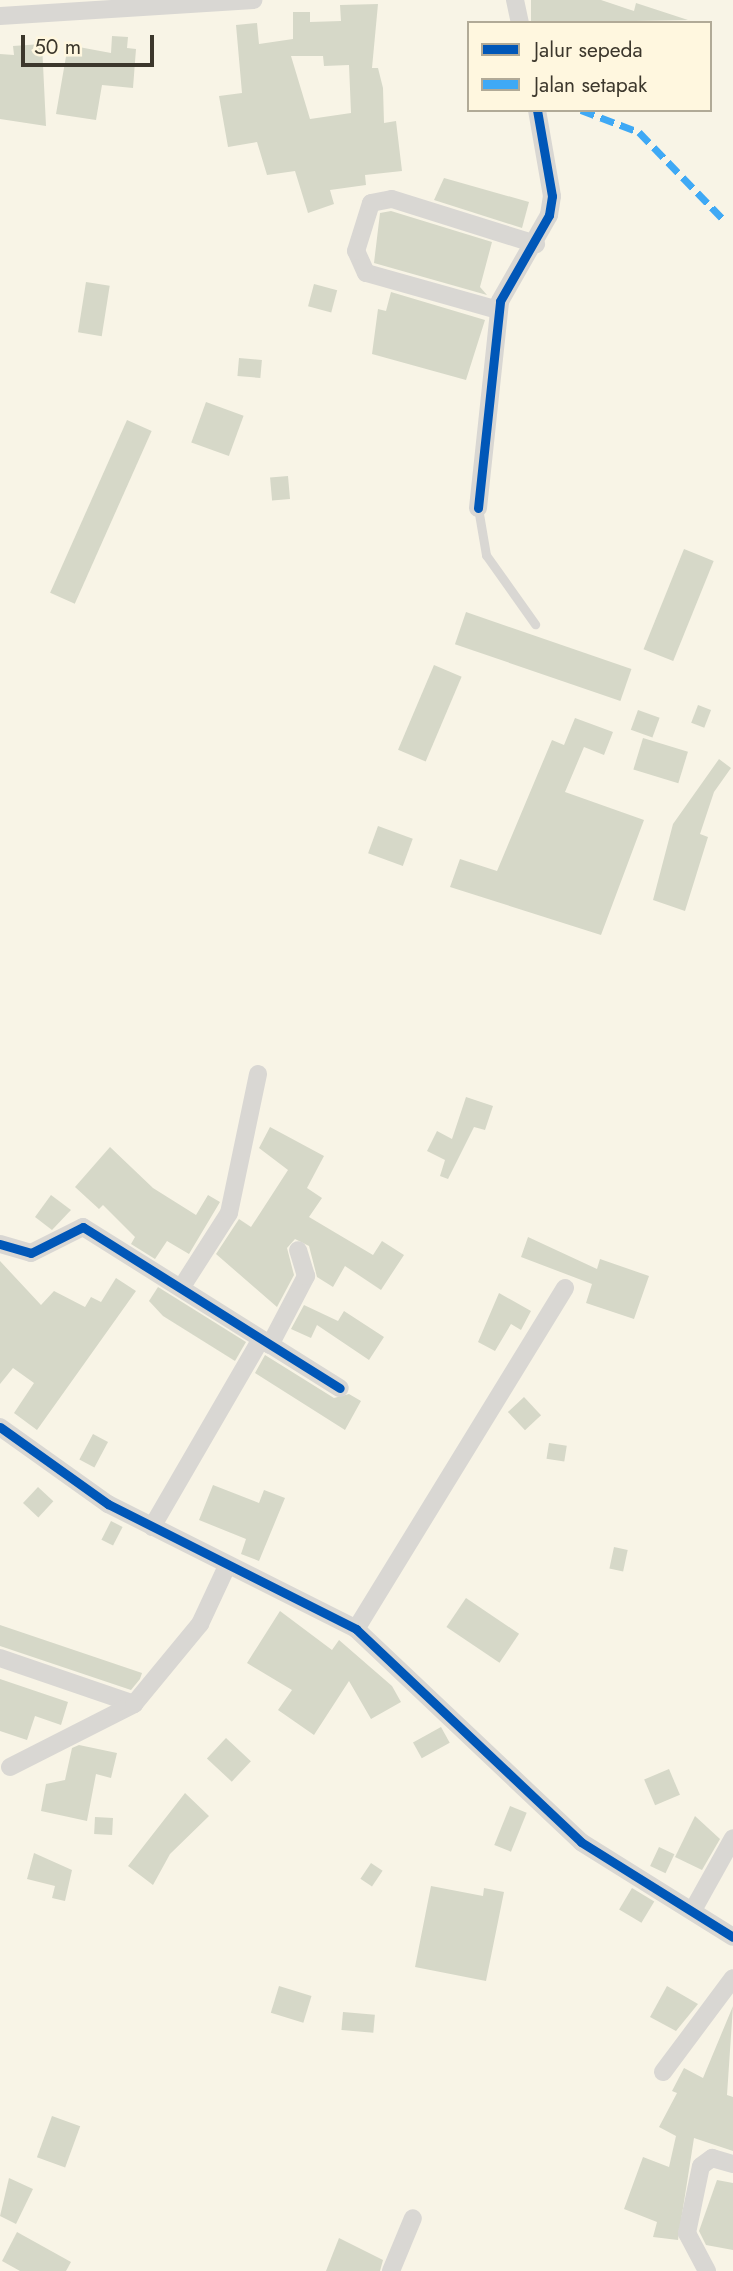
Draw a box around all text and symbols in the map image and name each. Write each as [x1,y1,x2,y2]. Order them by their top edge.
scale bar [24,21,158,65]
legend [467,21,712,112]
text: 50 m [34,32,81,62]
text: Jalur sepeda [534,35,643,65]
text: Jalan setapak [534,70,647,100]

